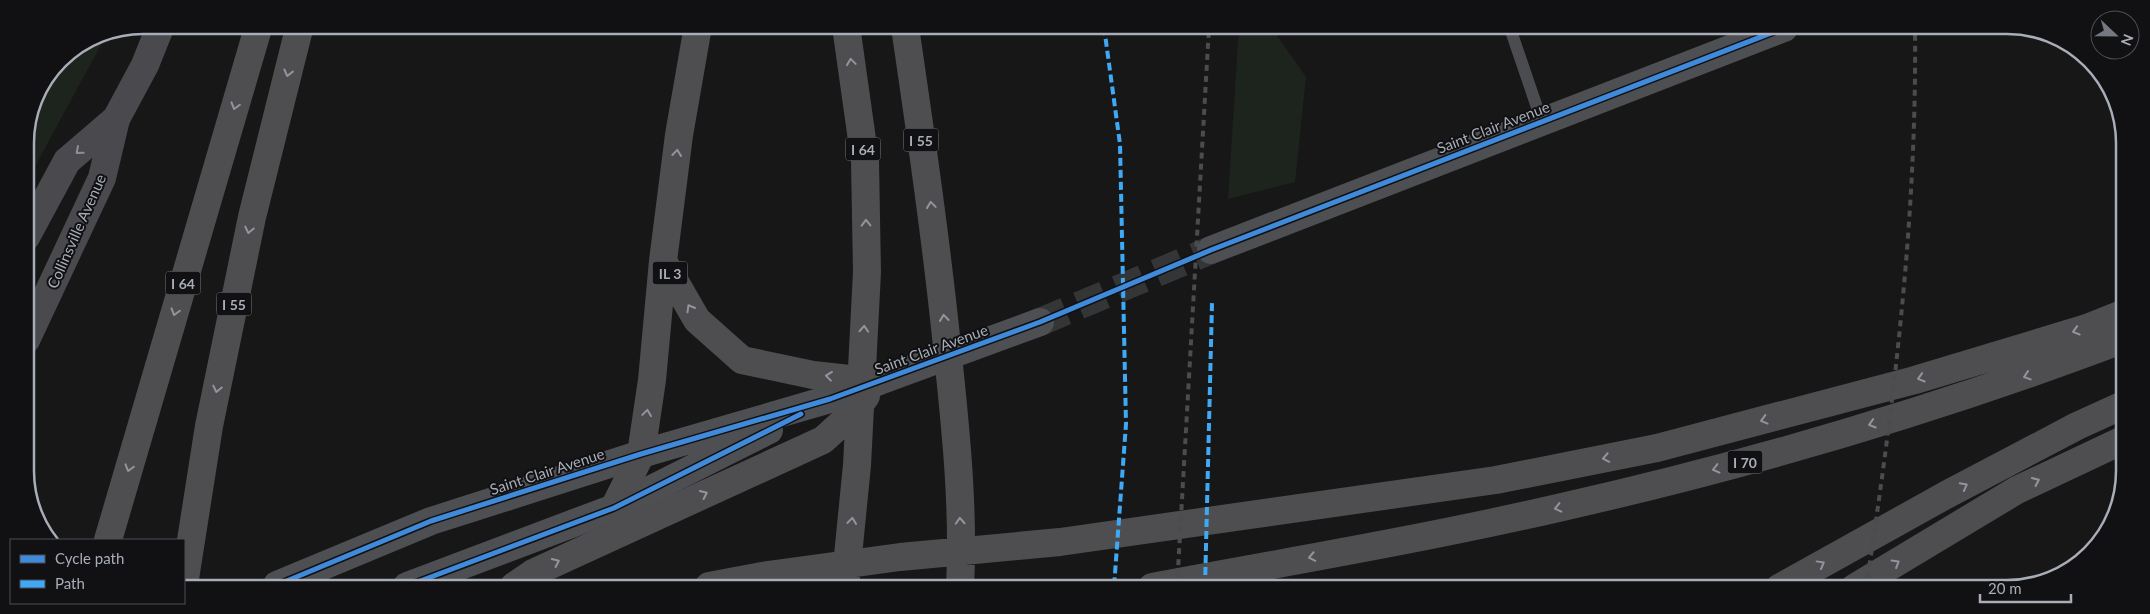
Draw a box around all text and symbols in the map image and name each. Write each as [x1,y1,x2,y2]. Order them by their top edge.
north arrow [2090,10,2140,60]
text: N [2118,32,2137,48]
one-way arrow [846,57,857,65]
one-way arrow [284,68,294,76]
street label: Saint Clair Avenue [1434,97,1552,157]
one-way arrow [231,101,241,109]
road number: I 55 [904,128,938,152]
road number: I 64 [846,138,880,160]
one-way arrow [76,145,85,154]
one-way arrow [671,149,682,157]
street label: Collinsville Avenue [43,171,109,291]
one-way arrow [926,201,936,210]
one-way arrow [861,219,871,227]
one-way arrow [245,226,255,235]
road number: IL 3 [652,262,688,284]
road number: I 64 [166,272,200,294]
road number: I 55 [216,292,252,316]
one-way arrow [686,304,696,313]
one-way arrow [170,307,180,316]
one-way arrow [939,314,950,322]
street label: Saint Clair Avenue [872,320,990,378]
one-way arrow [859,324,870,332]
one-way arrow [2072,325,2081,335]
one-way arrow [2023,370,2032,380]
one-way arrow [824,371,832,382]
one-way arrow [1917,373,1925,383]
one-way arrow [212,385,222,394]
one-way arrow [641,409,652,417]
one-way arrow [1759,414,1768,425]
one-way arrow [1868,419,1877,429]
street label: Saint Clair Avenue [487,444,607,498]
road number: I 70 [1728,451,1762,474]
one-way arrow [1601,452,1610,463]
one-way arrow [125,463,135,472]
one-way arrow [1711,463,1720,474]
one-way arrow [2031,477,2040,488]
one-way arrow [1959,482,1968,492]
one-way arrow [699,490,708,501]
one-way arrow [1554,502,1563,513]
one-way arrow [846,516,857,524]
one-way arrow [954,516,965,524]
legend [10,539,185,604]
text: Cycle path [55,549,124,567]
one-way arrow [1307,551,1316,562]
one-way arrow [551,558,560,569]
one-way arrow [1816,560,1825,570]
one-way arrow [1890,560,1899,570]
scale bar [1980,572,2071,604]
text: Path [55,574,85,592]
text: 20 m [1988,579,2022,597]

